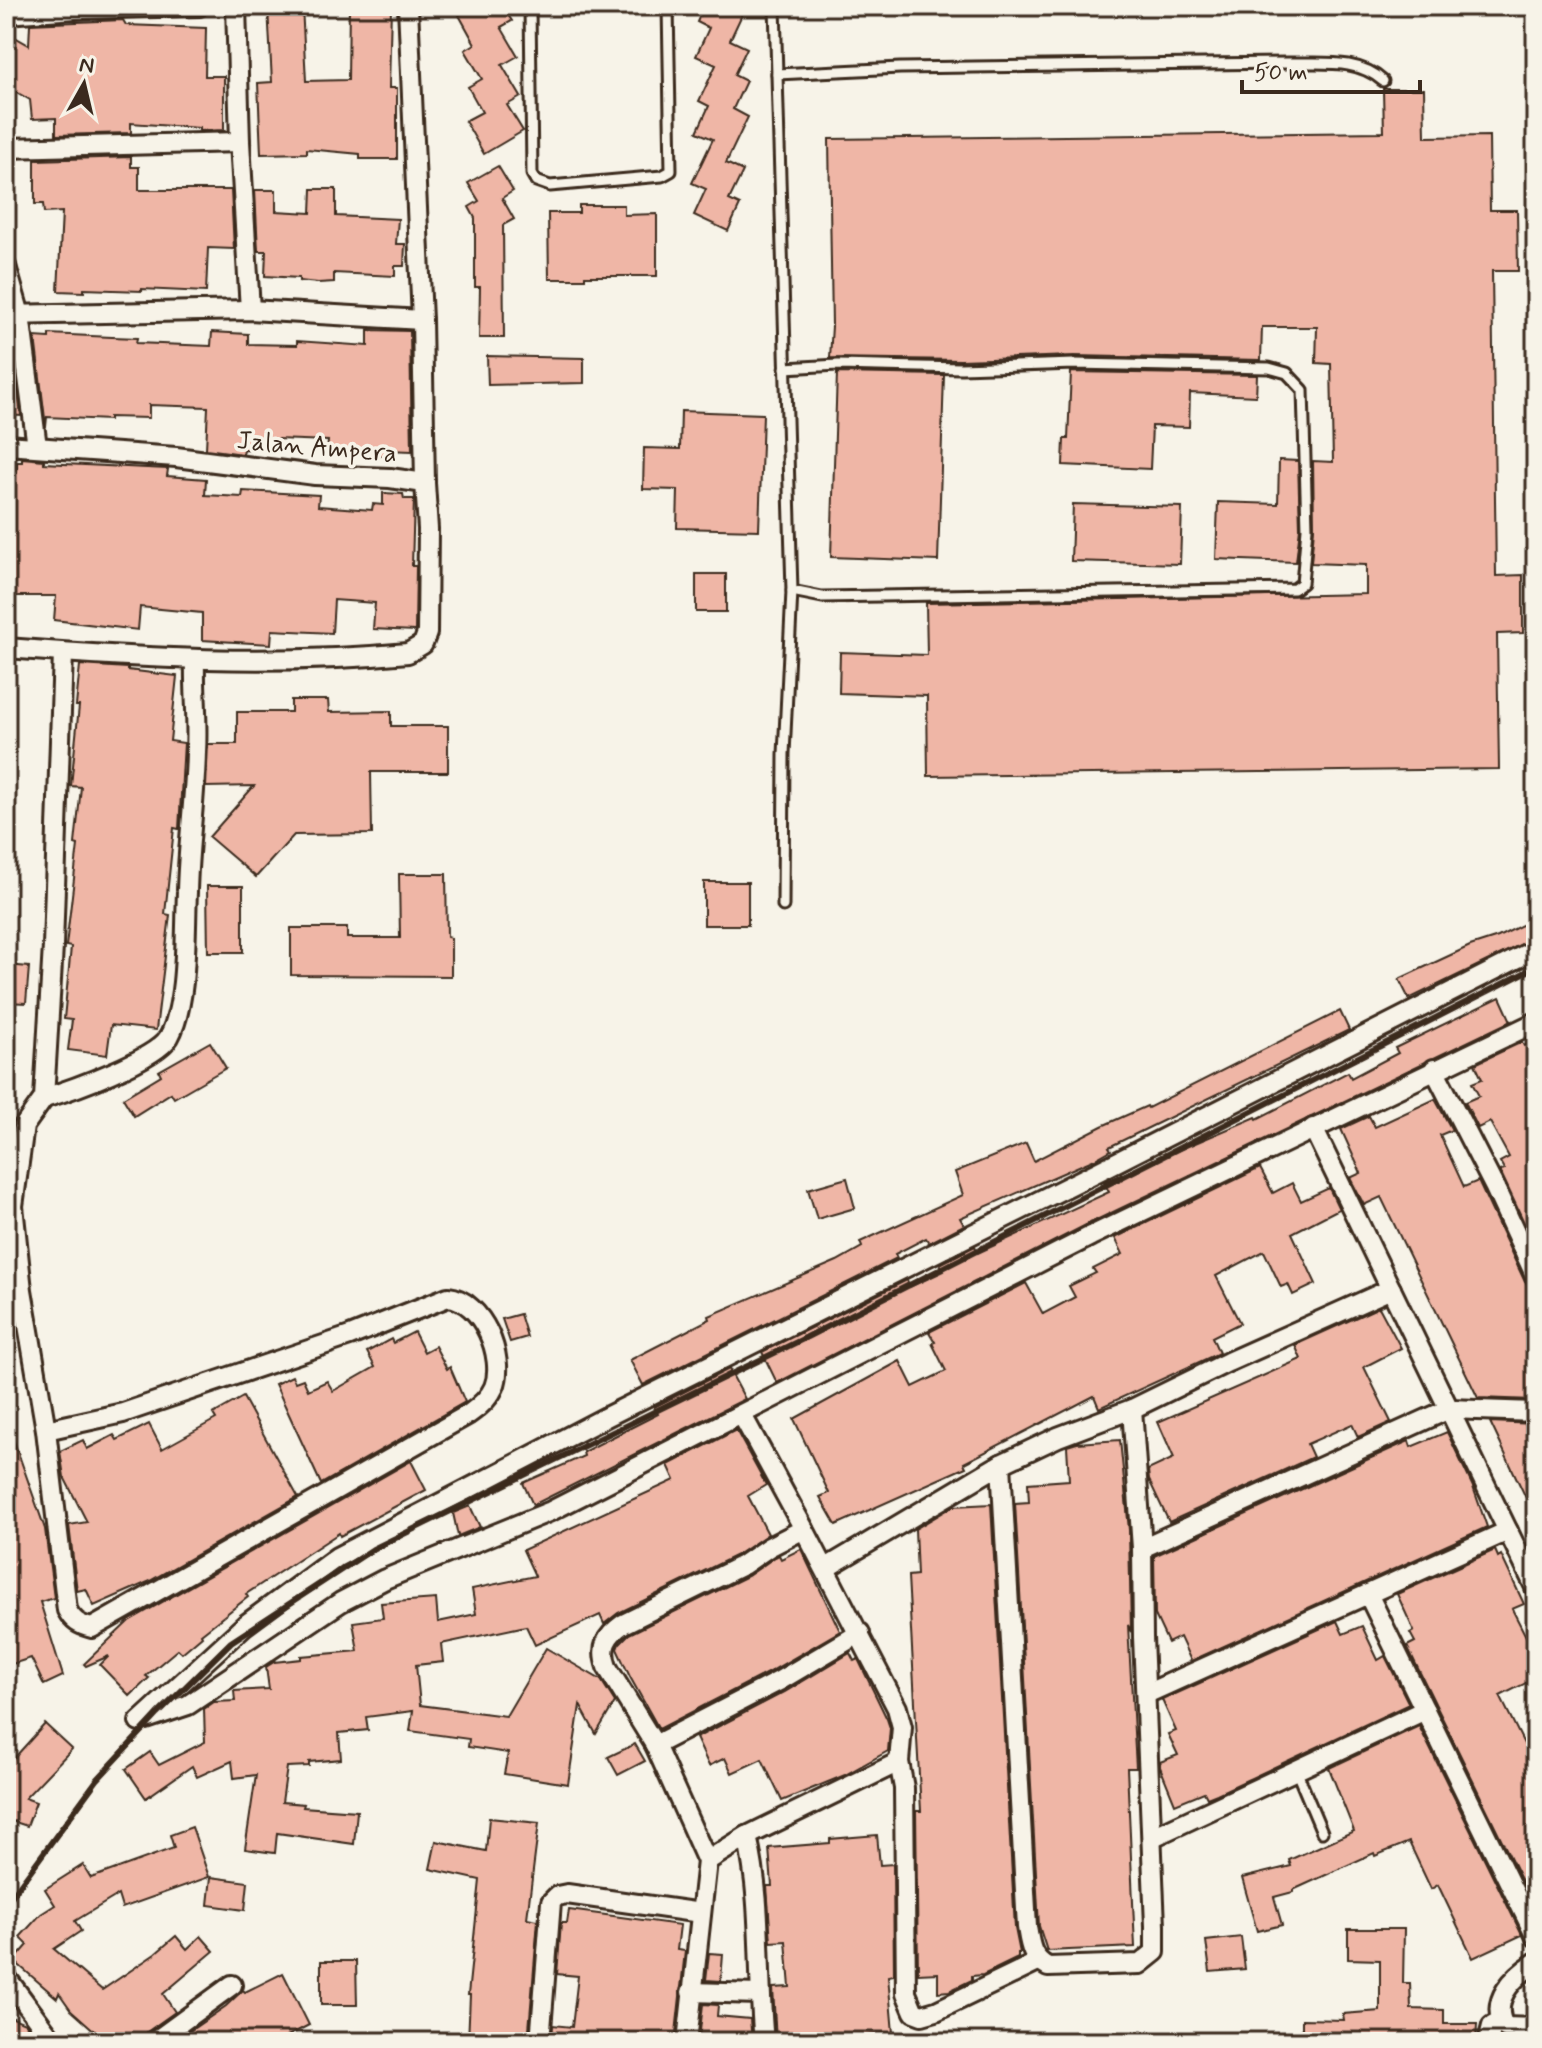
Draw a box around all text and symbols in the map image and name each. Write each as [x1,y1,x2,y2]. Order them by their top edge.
north arrow [44,44,124,124]
scale bar [1242,44,1420,94]
text: N [77,51,96,81]
text: 50 m [1254,58,1308,89]
street label: Jalan Ampera [235,424,398,472]

